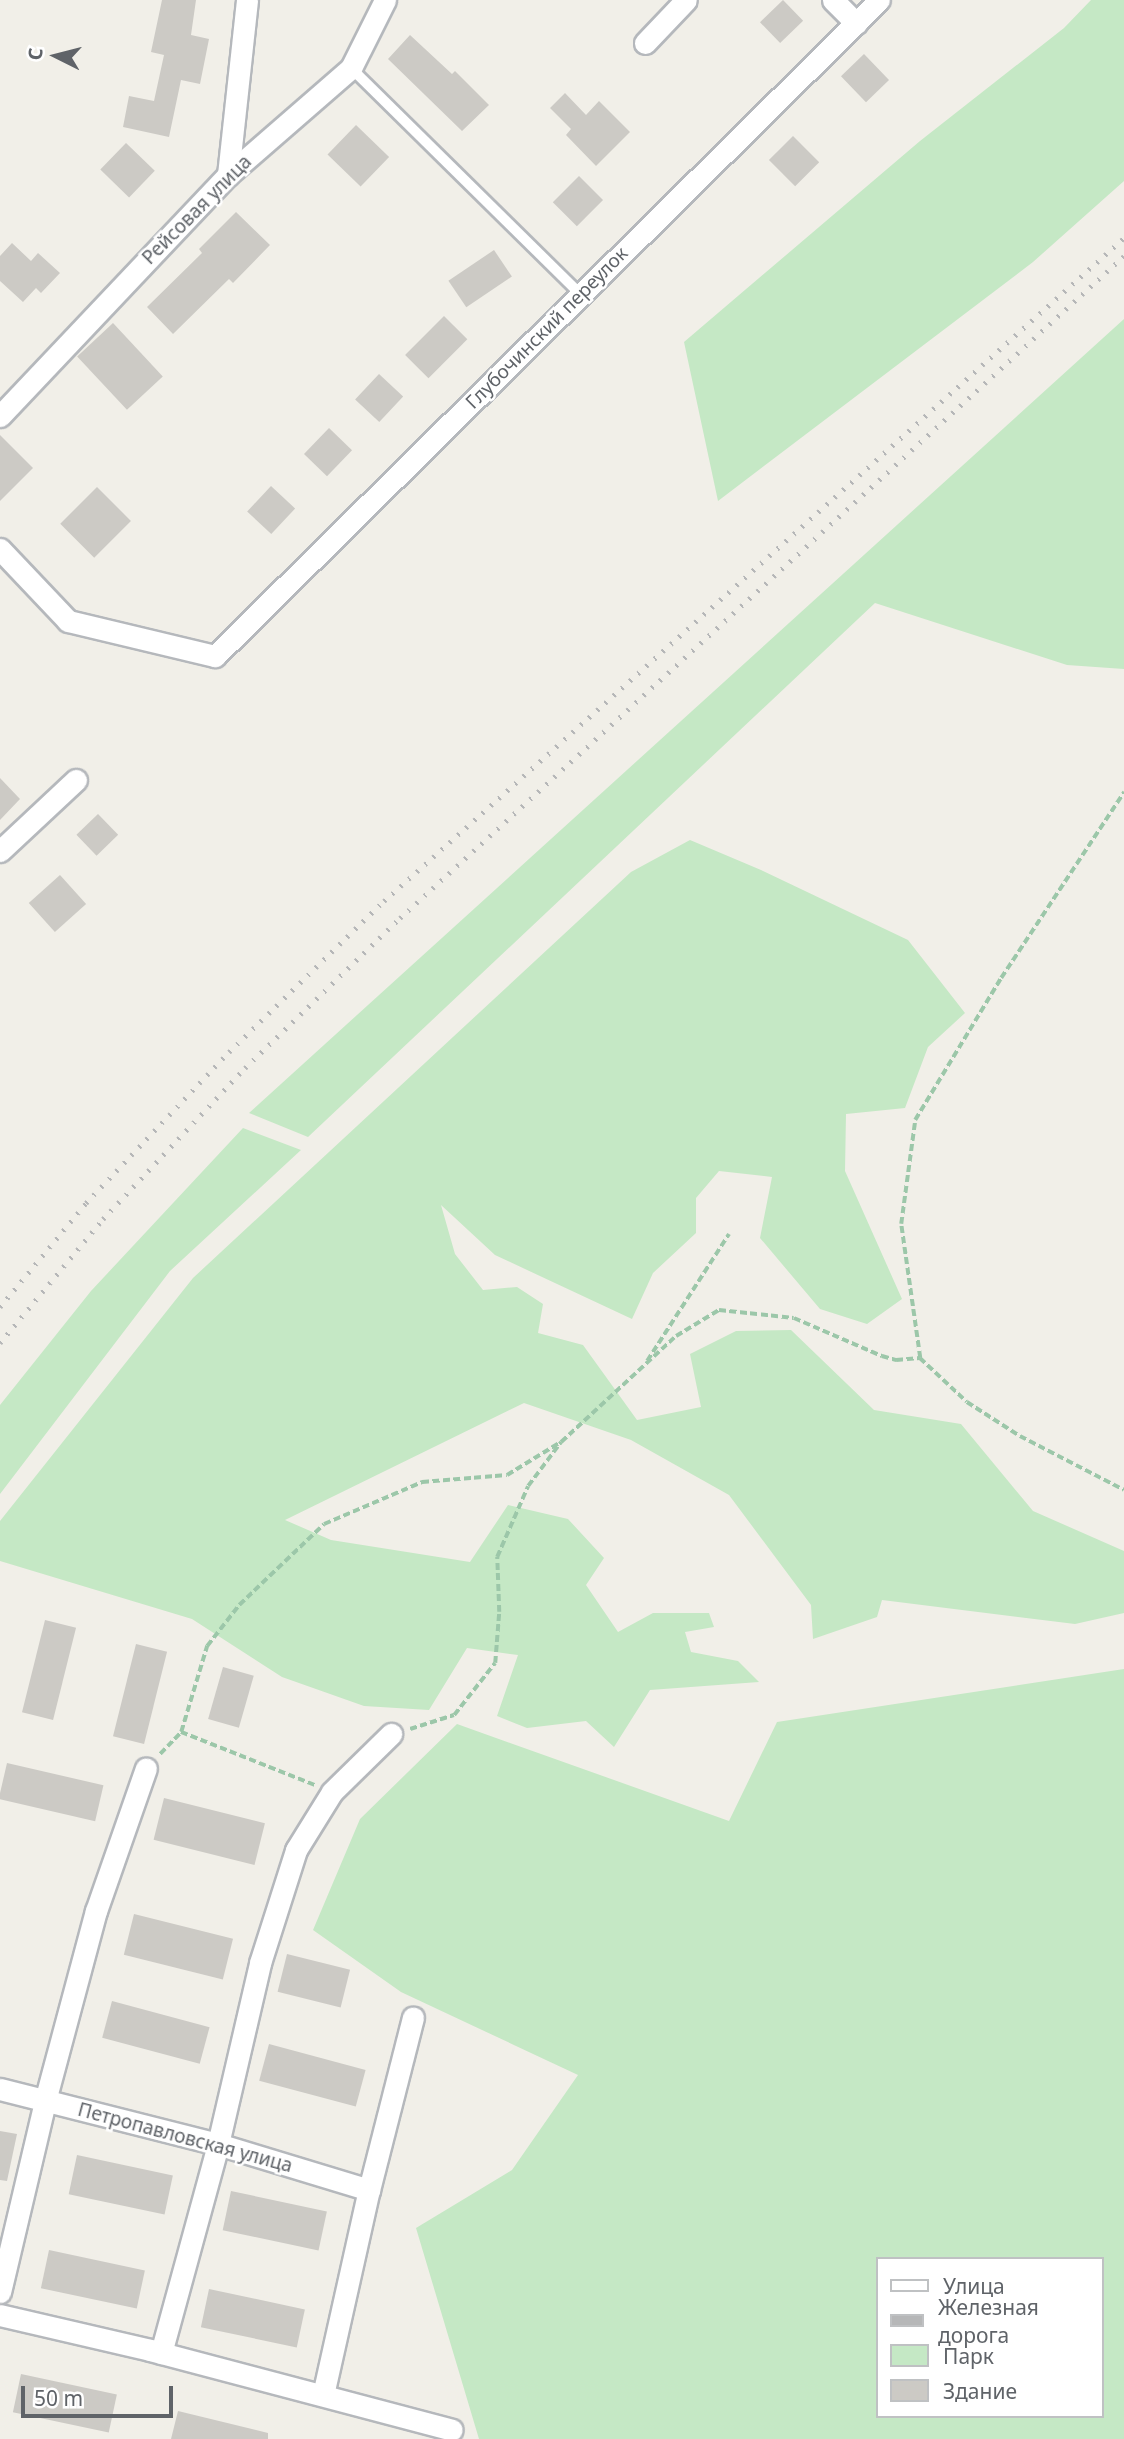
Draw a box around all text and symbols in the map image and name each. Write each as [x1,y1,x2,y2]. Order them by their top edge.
north arrow [21,21,91,91]
text: С [22,46,49,61]
street label: Рейсовая улица [138,151,256,269]
street label: Глубочинский переулок [461,242,633,414]
street label: Петропавловская улица [75,2098,295,2178]
legend [876,2257,1103,2418]
text: Улица [943,2272,1005,2300]
text: Железная дорога [938,2293,1039,2349]
text: Парк [943,2342,994,2370]
scale bar [24,2372,177,2416]
text: Здание [943,2377,1017,2405]
text: 50 m [34,2384,83,2412]

